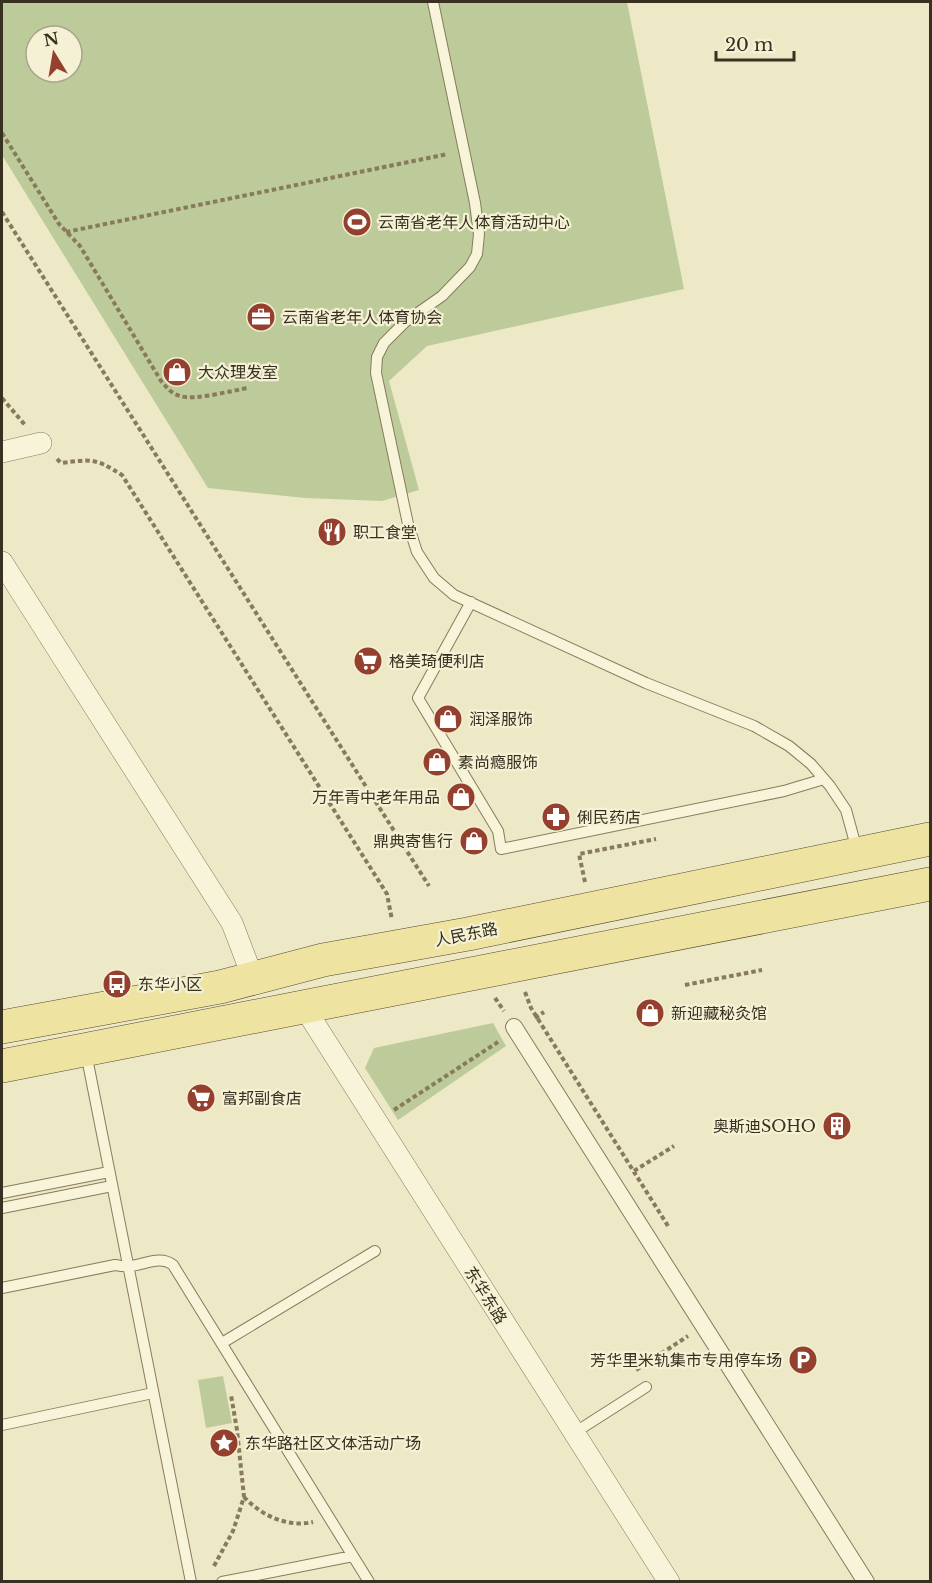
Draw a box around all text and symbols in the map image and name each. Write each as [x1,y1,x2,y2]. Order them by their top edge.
north arrow [24,24,84,84]
scale bar [716,24,794,62]
text: N [42,28,60,51]
text: 20 m [725,34,773,56]
sports icon: 云南省老年人体育活动中心 [341,206,373,238]
place label: 云南省老年人体育活动中心 [378,212,570,232]
office icon: 云南省老年人体育协会 [245,301,277,333]
place label: 云南省老年人体育协会 [282,307,442,327]
shop icon: 大众理发室 [161,356,193,388]
place label: 大众理发室 [198,362,278,382]
restaurant icon: 职工食堂 [316,516,348,548]
place label: 职工食堂 [353,522,417,542]
supermarket icon: 格美琦便利店 [352,645,384,677]
place label: 格美琦便利店 [389,651,485,671]
shop icon: 润泽服饰 [432,703,464,735]
place label: 润泽服饰 [469,709,533,729]
shop icon: 素尚瘾服饰 [421,746,453,778]
place label: 素尚瘾服饰 [458,752,538,772]
shop icon: 万年青中老年用品 [445,781,477,813]
place label: 万年青中老年用品 [312,787,440,807]
pharmacy icon: 俐民药店 [540,801,572,833]
place label: 俐民药店 [577,807,641,827]
shop icon: 鼎典寄售行 [458,825,490,857]
place label: 鼎典寄售行 [373,831,453,851]
street label: 人民东路 [433,918,499,950]
bus stop icon: 东华小区 [101,968,133,1000]
place label: 东华小区 [138,974,202,994]
shop icon: 新迎藏秘灸馆 [634,997,666,1029]
place label: 新迎藏秘灸馆 [671,1003,767,1023]
supermarket icon: 富邦副食店 [185,1082,217,1114]
place label: 富邦副食店 [222,1088,302,1108]
building icon: 奥斯迪SOHO [821,1110,853,1142]
place label: 奥斯迪SOHO [713,1116,816,1136]
street label: 东华东路 [461,1263,511,1327]
parking icon: 芳华里米轨集市专用停车场 [787,1344,819,1376]
place label: 芳华里米轨集市专用停车场 [590,1350,782,1370]
place icon: 东华路社区文体活动广场 [208,1427,240,1459]
place label: 东华路社区文体活动广场 [245,1433,421,1453]

